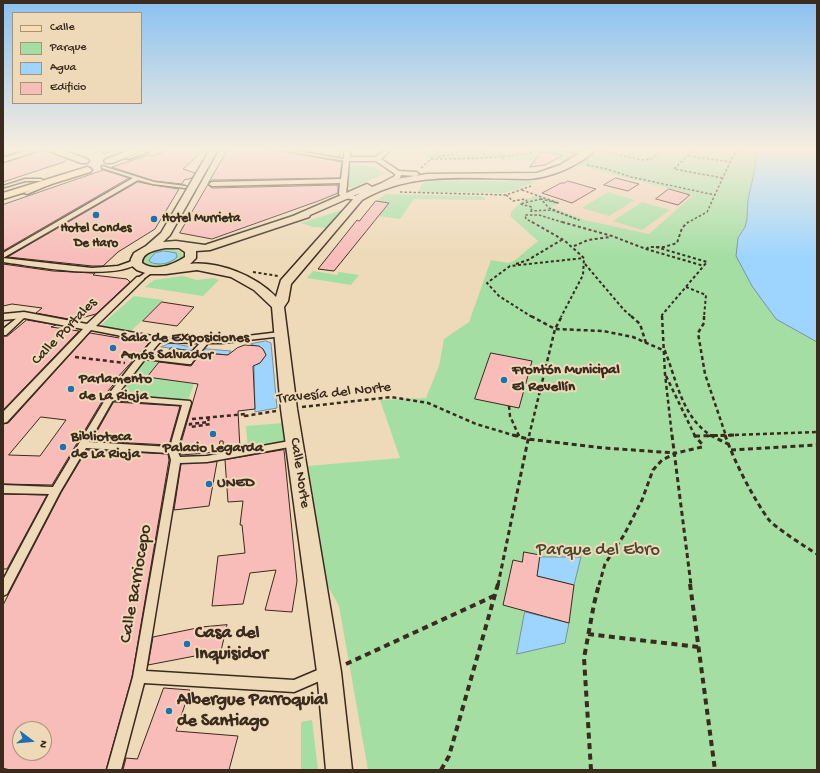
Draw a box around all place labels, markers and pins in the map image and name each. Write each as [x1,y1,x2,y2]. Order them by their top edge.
marker: Hotel Condes De Haro [91,210,101,220]
place label: Hotel Murrieta [162,211,241,227]
marker: Hotel Murrieta [149,214,159,224]
place label: Hotel Condes De Haro [60,221,132,252]
place label: Sala de Exposiciones Amós Salvador [121,330,249,365]
marker: Sala de Exposiciones Amós Salvador [108,343,118,353]
place label: Frontón Municipal El Revellín [512,362,620,397]
place label: Parlamento de La Rioja [79,371,152,406]
marker: Frontón Municipal El Revellín [499,375,509,385]
marker: Parlamento de La Rioja [66,384,76,394]
place label: Biblioteca de La Rioja [71,429,140,464]
marker: Palacio Legarda [208,429,218,439]
place label: Palacio Legarda [163,440,263,458]
marker: Biblioteca de La Rioja [58,442,68,452]
place label: UNED [217,475,255,493]
marker: UNED [204,479,214,489]
place label: Casa del Inquisidor [195,623,268,666]
marker: Casa del Inquisidor [182,639,192,649]
place label: Albergue Parroquial de Santiago [177,690,328,732]
marker: Albergue Parroquial de Santiago [164,706,174,716]

